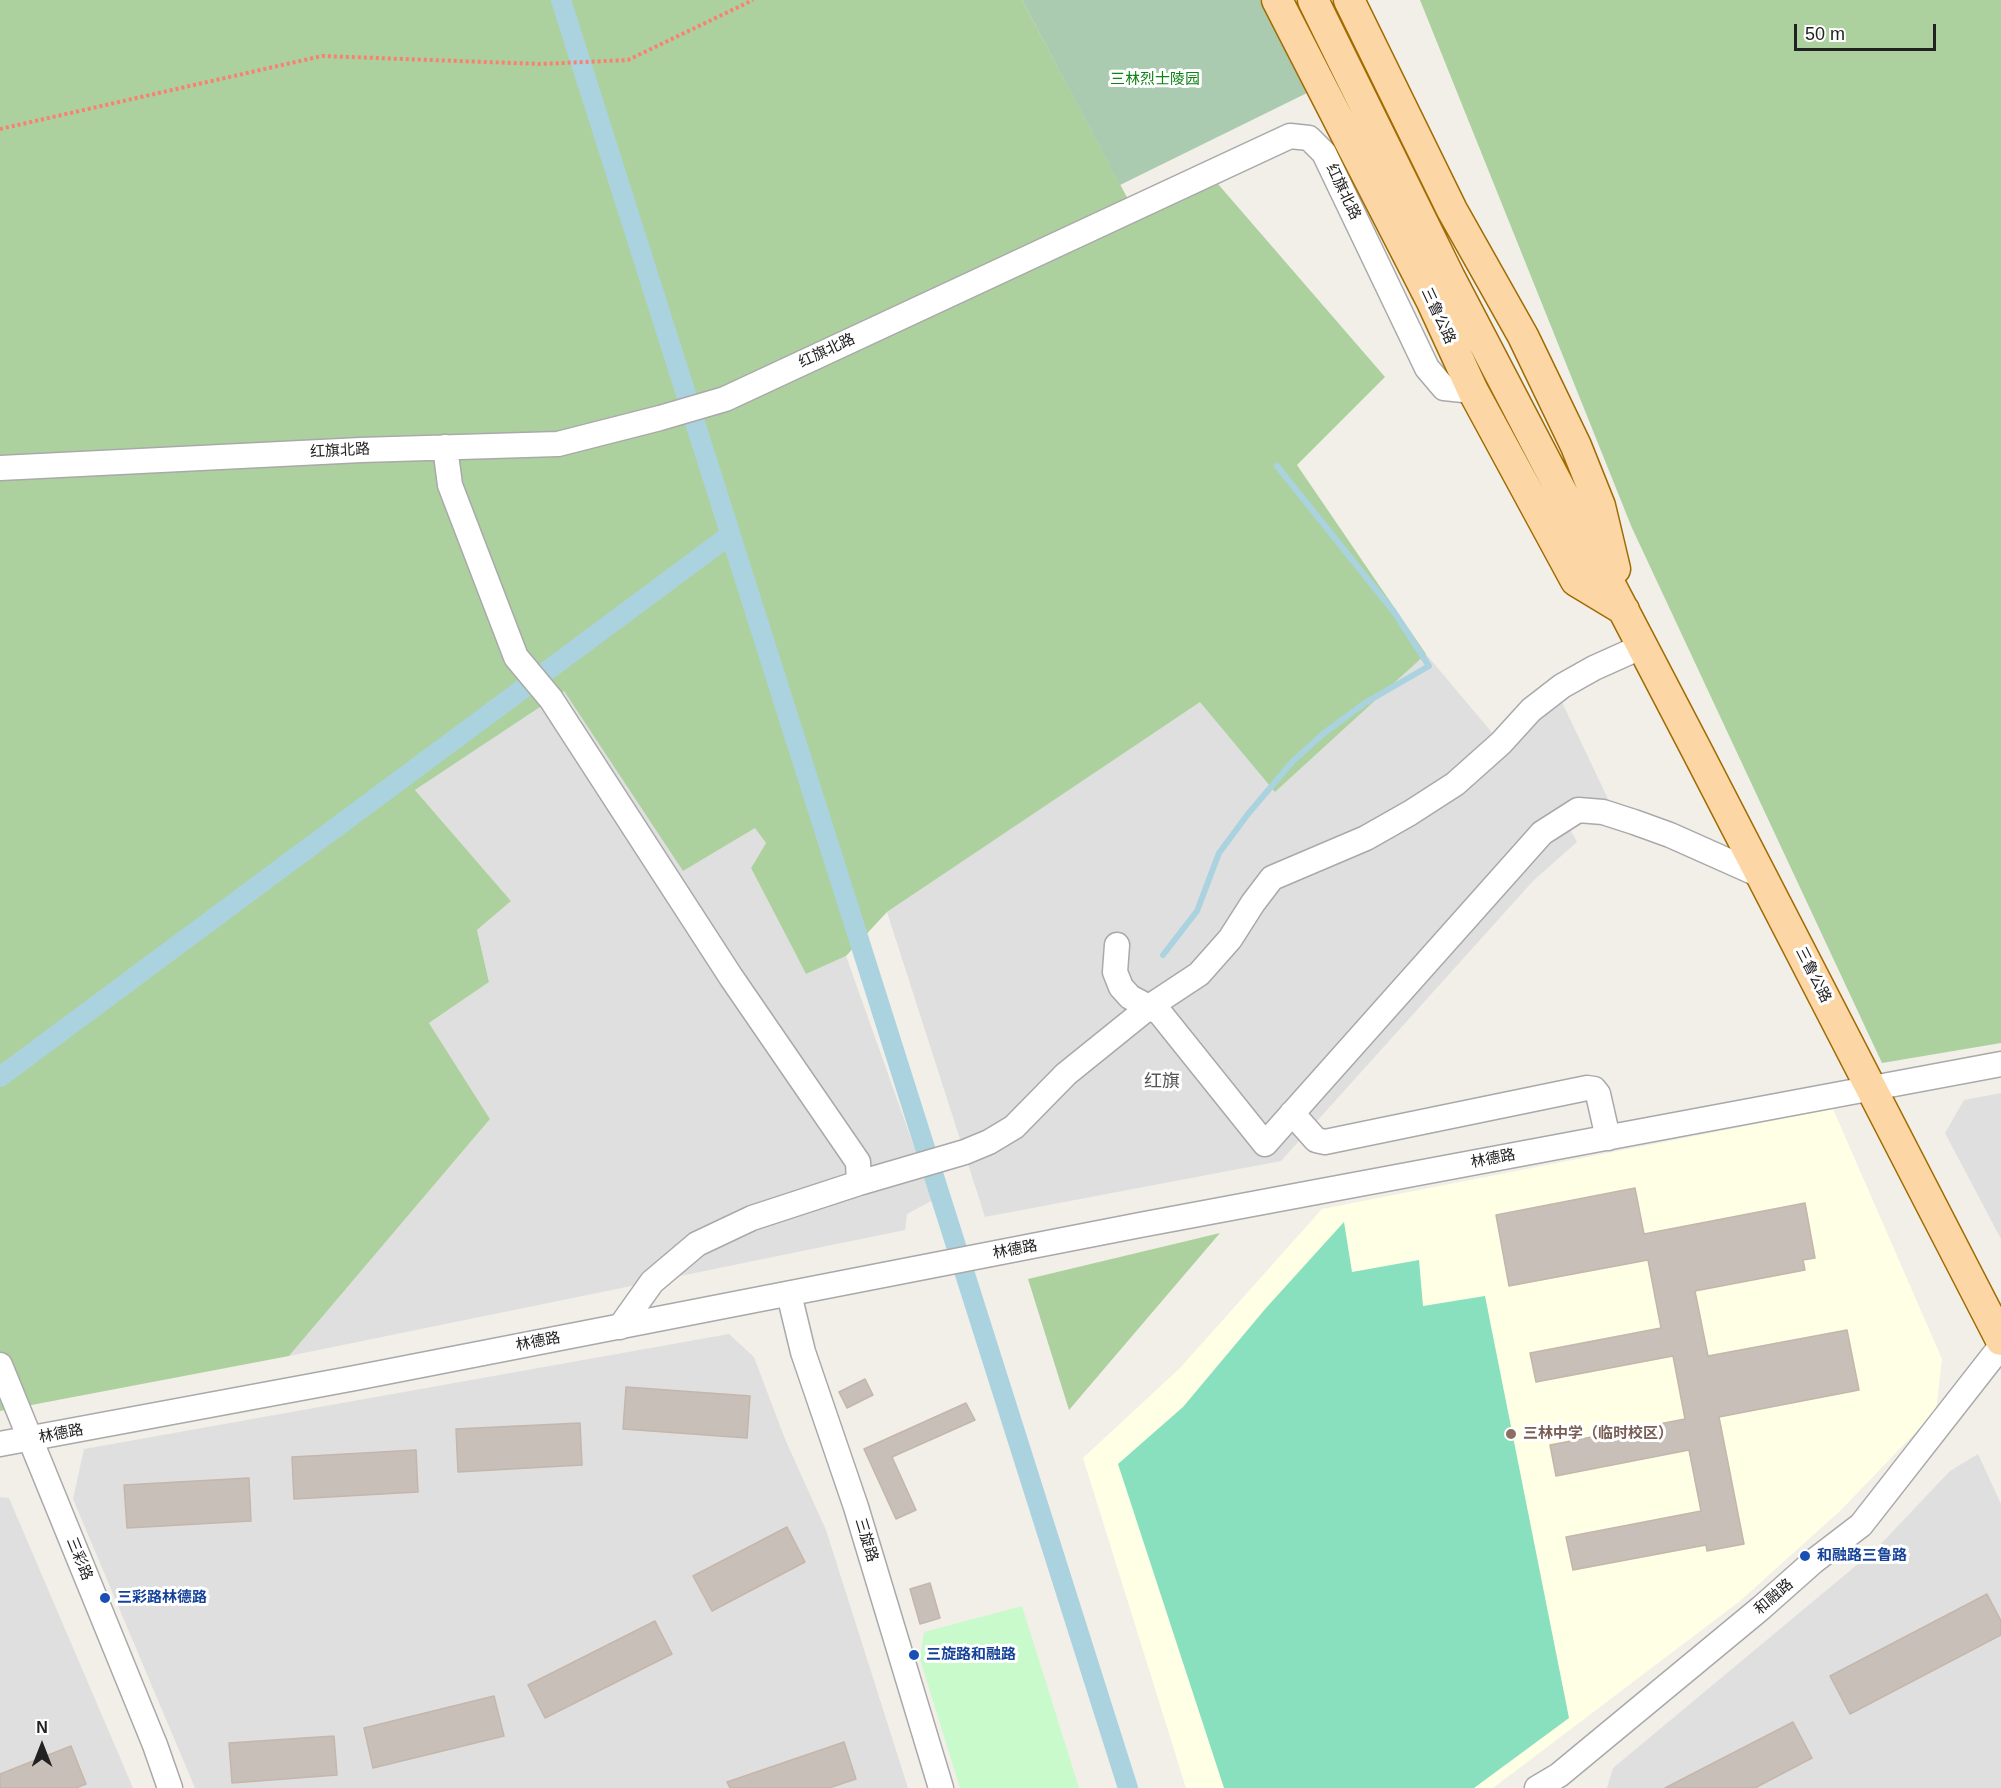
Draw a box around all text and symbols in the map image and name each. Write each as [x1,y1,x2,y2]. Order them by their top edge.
scale bar [1797,12,1940,50]
text: 50 m [1805,24,1845,44]
park label: 三林烈士陵园 [1110,71,1200,89]
street label: 红旗北路 [1322,161,1364,223]
street label: 三鲁公路 [1417,285,1459,347]
street label: 红旗北路 [796,330,858,372]
street label: 红旗北路 [310,440,370,462]
street label: 三鲁公路 [1791,944,1835,1006]
district label: 红旗 [1144,1071,1180,1093]
street label: 林德路 [1469,1146,1517,1172]
street label: 林德路 [991,1237,1039,1263]
street label: 林德路 [514,1329,562,1355]
street label: 林德路 [37,1421,85,1447]
place label: 三林中学（临时校区） [1523,1425,1673,1443]
marker: 三林中学（临时校区） [1504,1427,1518,1441]
street label: 三旋路 [851,1516,881,1564]
street label: 三彩路 [62,1535,96,1583]
place label: 和融路三鲁路 [1817,1547,1907,1565]
marker: 和融路三鲁路 [1798,1549,1812,1563]
street label: 和融路 [1751,1575,1797,1619]
place label: 三彩路林德路 [117,1589,207,1607]
marker: 三彩路林德路 [98,1591,112,1605]
place label: 三旋路和融路 [926,1646,1016,1664]
marker: 三旋路和融路 [907,1648,921,1662]
north arrow [12,1716,72,1776]
text: N [36,1719,48,1736]

